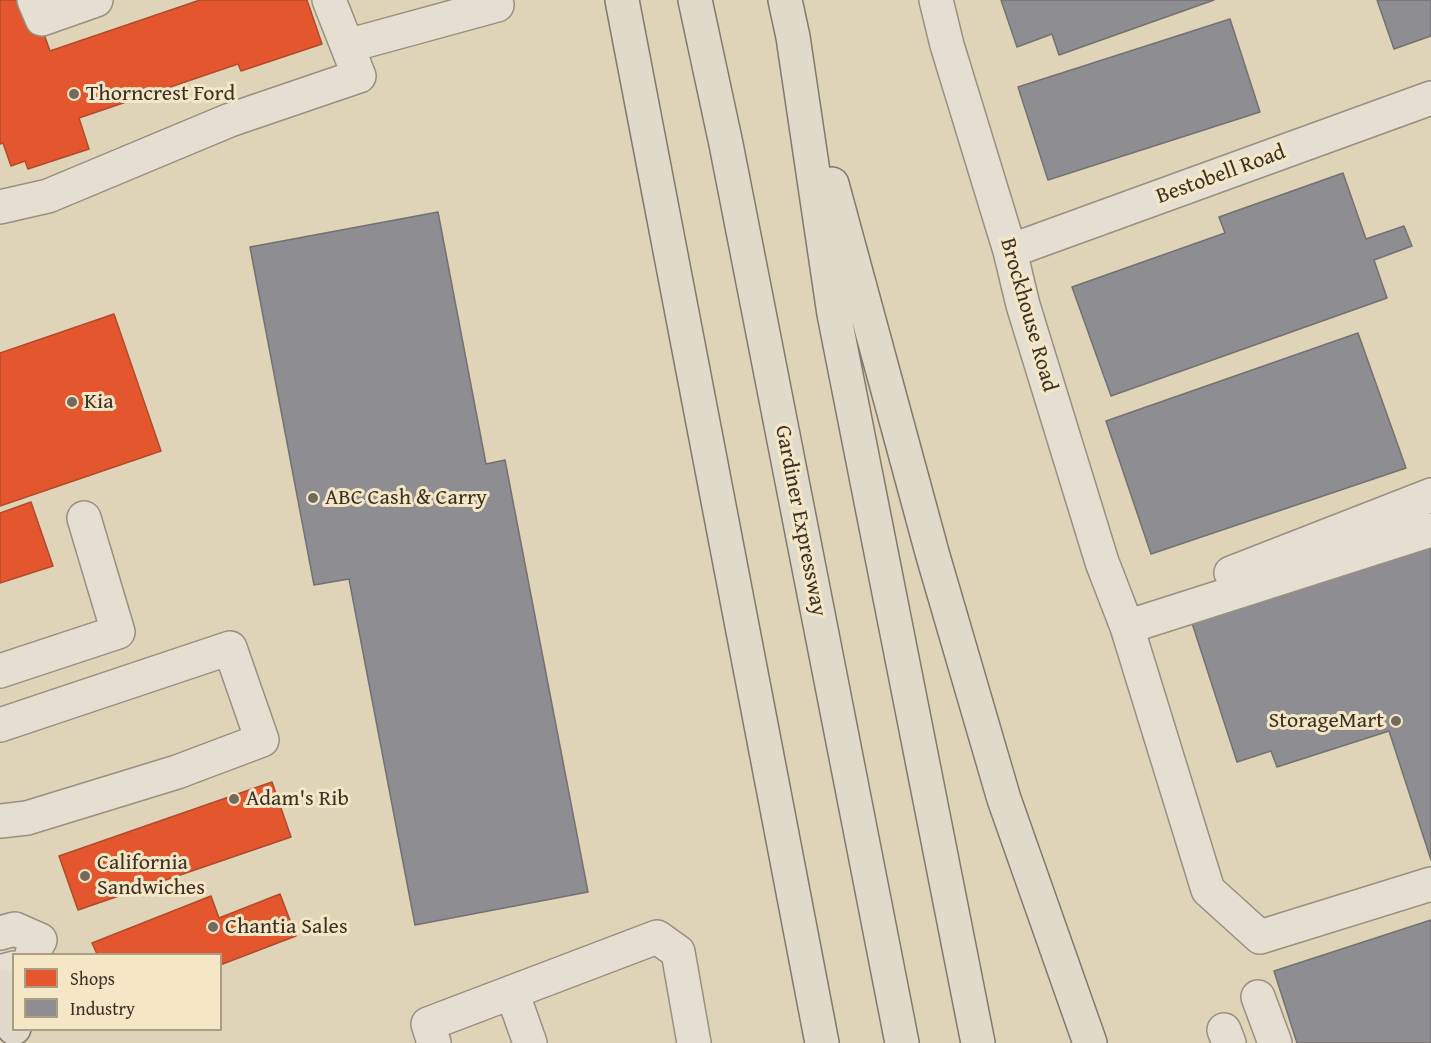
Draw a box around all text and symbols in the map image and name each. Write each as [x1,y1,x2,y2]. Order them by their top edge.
place label: Thorncrest Ford [86,81,235,107]
marker: Thorncrest Ford [67,87,81,101]
street label: Bestobell Road [1153,139,1289,211]
street label: Brockhouse Road [993,235,1063,395]
place label: Kia [84,389,114,415]
marker: Kia [65,395,79,409]
street label: Gardiner Expressway [769,423,831,619]
place label: ABC Cash & Carry [325,485,487,511]
marker: ABC Cash & Carry [306,491,320,505]
place label: StorageMart [1268,708,1384,734]
marker: StorageMart [1389,714,1403,728]
place label: Adam's Rib [246,786,349,812]
marker: Adam's Rib [227,792,241,806]
place label: California Sandwiches [97,850,205,902]
marker: California Sandwiches [78,869,92,883]
place label: Chantia Sales [225,914,348,940]
marker: Chantia Sales [206,920,220,934]
legend [12,953,222,1031]
text: Shops [70,965,115,992]
text: Industry [70,995,135,1022]

